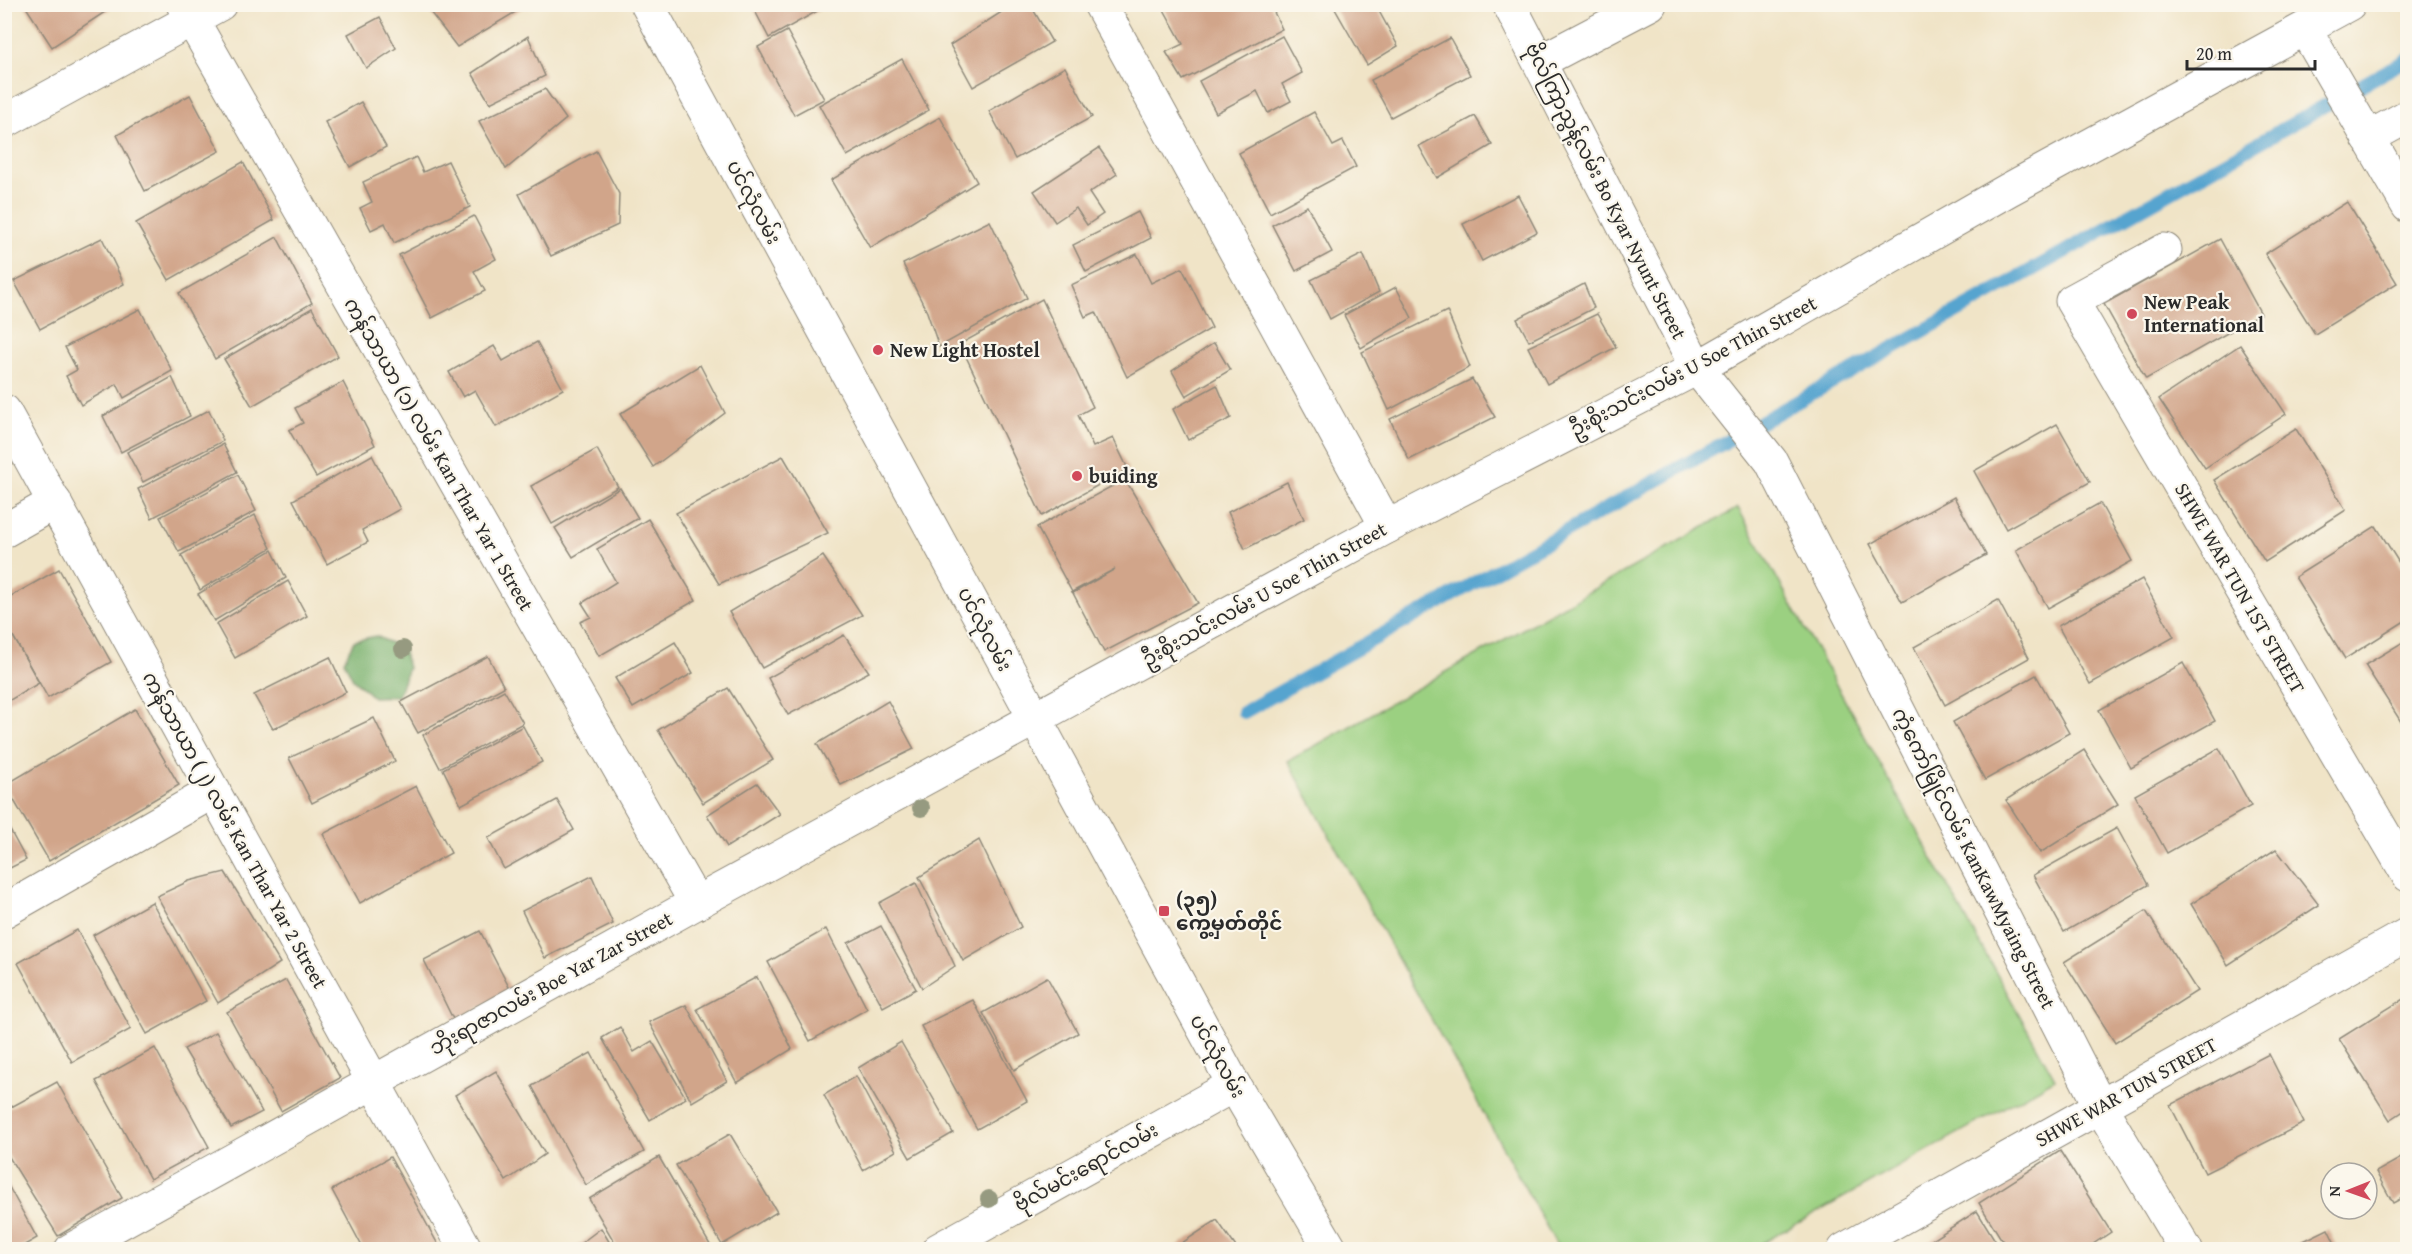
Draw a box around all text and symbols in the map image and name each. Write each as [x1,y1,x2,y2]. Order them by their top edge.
scale bar [2187,33,2314,71]
street label: ဗိုလ်ကြာညွန့်လမ်း Bo Kyar Nyunt Street [1516,37,1694,346]
text: 20 m [2196,40,2232,67]
street label: ပင်လုံလမ်း [717,154,789,251]
place label: New Peak International [2144,287,2264,339]
street label: ဦးစိုးသင်းလမ်း U Soe Thin Street [1564,288,1823,446]
street label: ကန်သာယာ (၁) လမ်း Kan Thar Yar 1 Street [336,292,541,617]
marker: New Peak International [2125,307,2139,321]
place label: New Light Hostel [890,335,1040,364]
marker: New Light Hostel [871,343,885,357]
place label: buiding [1089,461,1158,490]
marker: buiding [1070,469,1084,483]
street label: SHWE WAR TUN 1ST STREET [2168,477,2313,698]
street label: ဦးစိုးသင်းလမ်း U Soe Thin Street [1136,514,1393,676]
street label: ပင်လုံလမ်း [948,581,1020,678]
street label: ကန်သာယာ (၂) လမ်း Kan Thar Yar 2 Street [134,666,335,995]
street label: ကံ့ကော်မြိုင်လမ်း KanKawMyaing Street [1884,702,2063,1015]
place label: (၃၅) ကွေ့မှတ်တိုင် [1176,885,1282,939]
street label: ဘိုးရာဇာလမ်း Boe Yar Zar Street [424,903,679,1064]
marker: (၃၅) ကွေ့မှတ်တိုင် [1157,904,1171,918]
street label: ပင်လုံလမ်း [1181,1008,1253,1104]
street label: SHWE WAR TUN STREET [2030,1029,2222,1154]
street label: ဗိုလ်မင်းရောင်လမ်း [1008,1115,1165,1221]
north arrow [2319,1161,2379,1221]
text: N [2322,1185,2346,1197]

